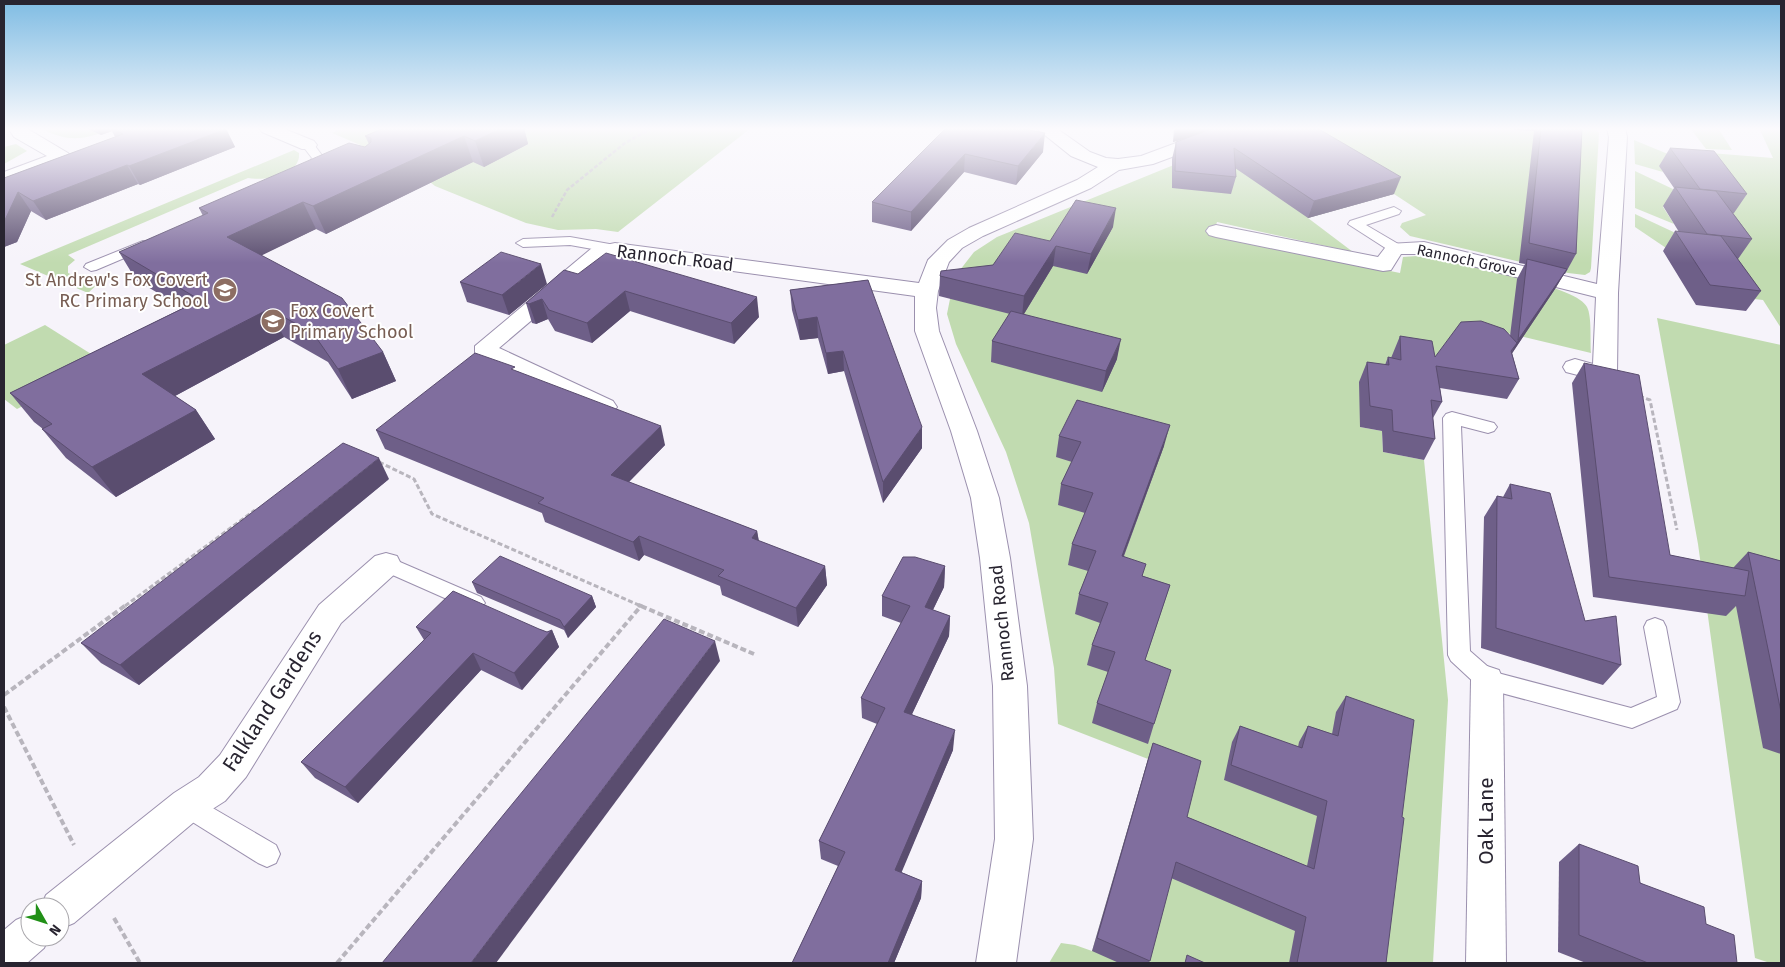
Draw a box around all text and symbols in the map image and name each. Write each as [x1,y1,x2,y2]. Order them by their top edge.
street label: Rannoch Road [615,240,735,276]
street label: Rannoch Grove [1415,241,1519,279]
place label: St Andrew's Fox Covert RC Primary School [25,269,208,312]
school or university icon: St Andrew's Fox Covert RC Primary School [212,277,238,303]
place label: Fox Covert Primary School [290,300,413,343]
school or university icon: Fox Covert Primary School [260,308,286,334]
street label: Rannoch Road [985,563,1019,683]
street label: Falkland Gardens [217,625,327,777]
street label: Oak Lane [1473,777,1499,865]
north arrow [20,897,70,947]
text: N [45,921,64,939]

